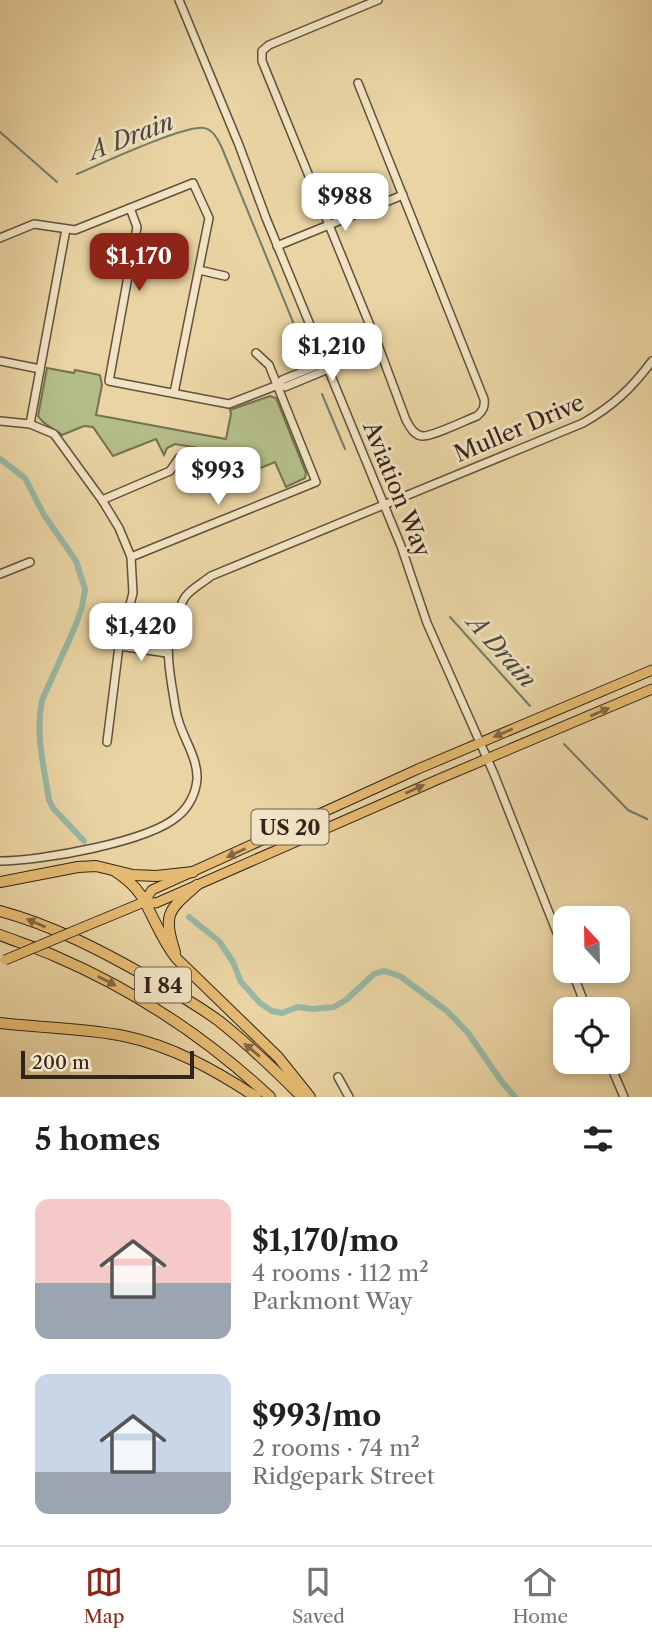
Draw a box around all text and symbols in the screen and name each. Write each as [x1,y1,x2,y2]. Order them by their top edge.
water label: A Drain [81,107,178,167]
pin: $988 [304,174,386,233]
text: $988 [318,182,372,210]
pin: $1,170 [82,233,196,293]
text: $1,170 [106,242,172,270]
pin: $1,210 [275,324,389,383]
text: $1,210 [298,332,366,360]
street label: Muller Drive [450,388,588,468]
street label: Aviation Way [357,416,437,561]
pin: $993 [177,448,259,507]
text: $993 [191,456,245,484]
pin: $1,420 [84,604,198,663]
water label: A Drain [459,605,543,694]
text: $1,420 [105,612,177,640]
one-way arrow [589,706,610,717]
one-way arrow [493,727,513,739]
one-way arrow [404,784,425,795]
road number: US 20 [252,810,328,844]
one-way arrow [225,847,246,858]
north arrow [553,906,630,984]
map controls [553,906,630,1074]
one-way arrow [26,917,47,928]
road number: I 84 [135,968,191,1002]
one-way arrow [98,975,118,987]
button: locate [553,997,630,1074]
one-way arrow [244,1043,261,1058]
scale bar [21,1048,194,1080]
text: 200 m [32,1051,90,1074]
icon: filters [579,1120,617,1158]
text: 5 homes [35,1121,160,1158]
text: $1,170/mo [252,1222,398,1259]
icon: home [91,1227,175,1311]
text: 4 rooms · 112 m² [252,1259,429,1287]
text: Parkmont Way [252,1287,413,1315]
text: $993/mo [252,1397,381,1434]
icon: home [91,1402,175,1486]
text: 2 rooms · 74 m² [252,1434,420,1462]
text: Ridgepark Street [252,1462,435,1490]
tab: Map [84,1563,125,1628]
tab: Saved [292,1563,345,1628]
tab: Home [512,1563,568,1628]

